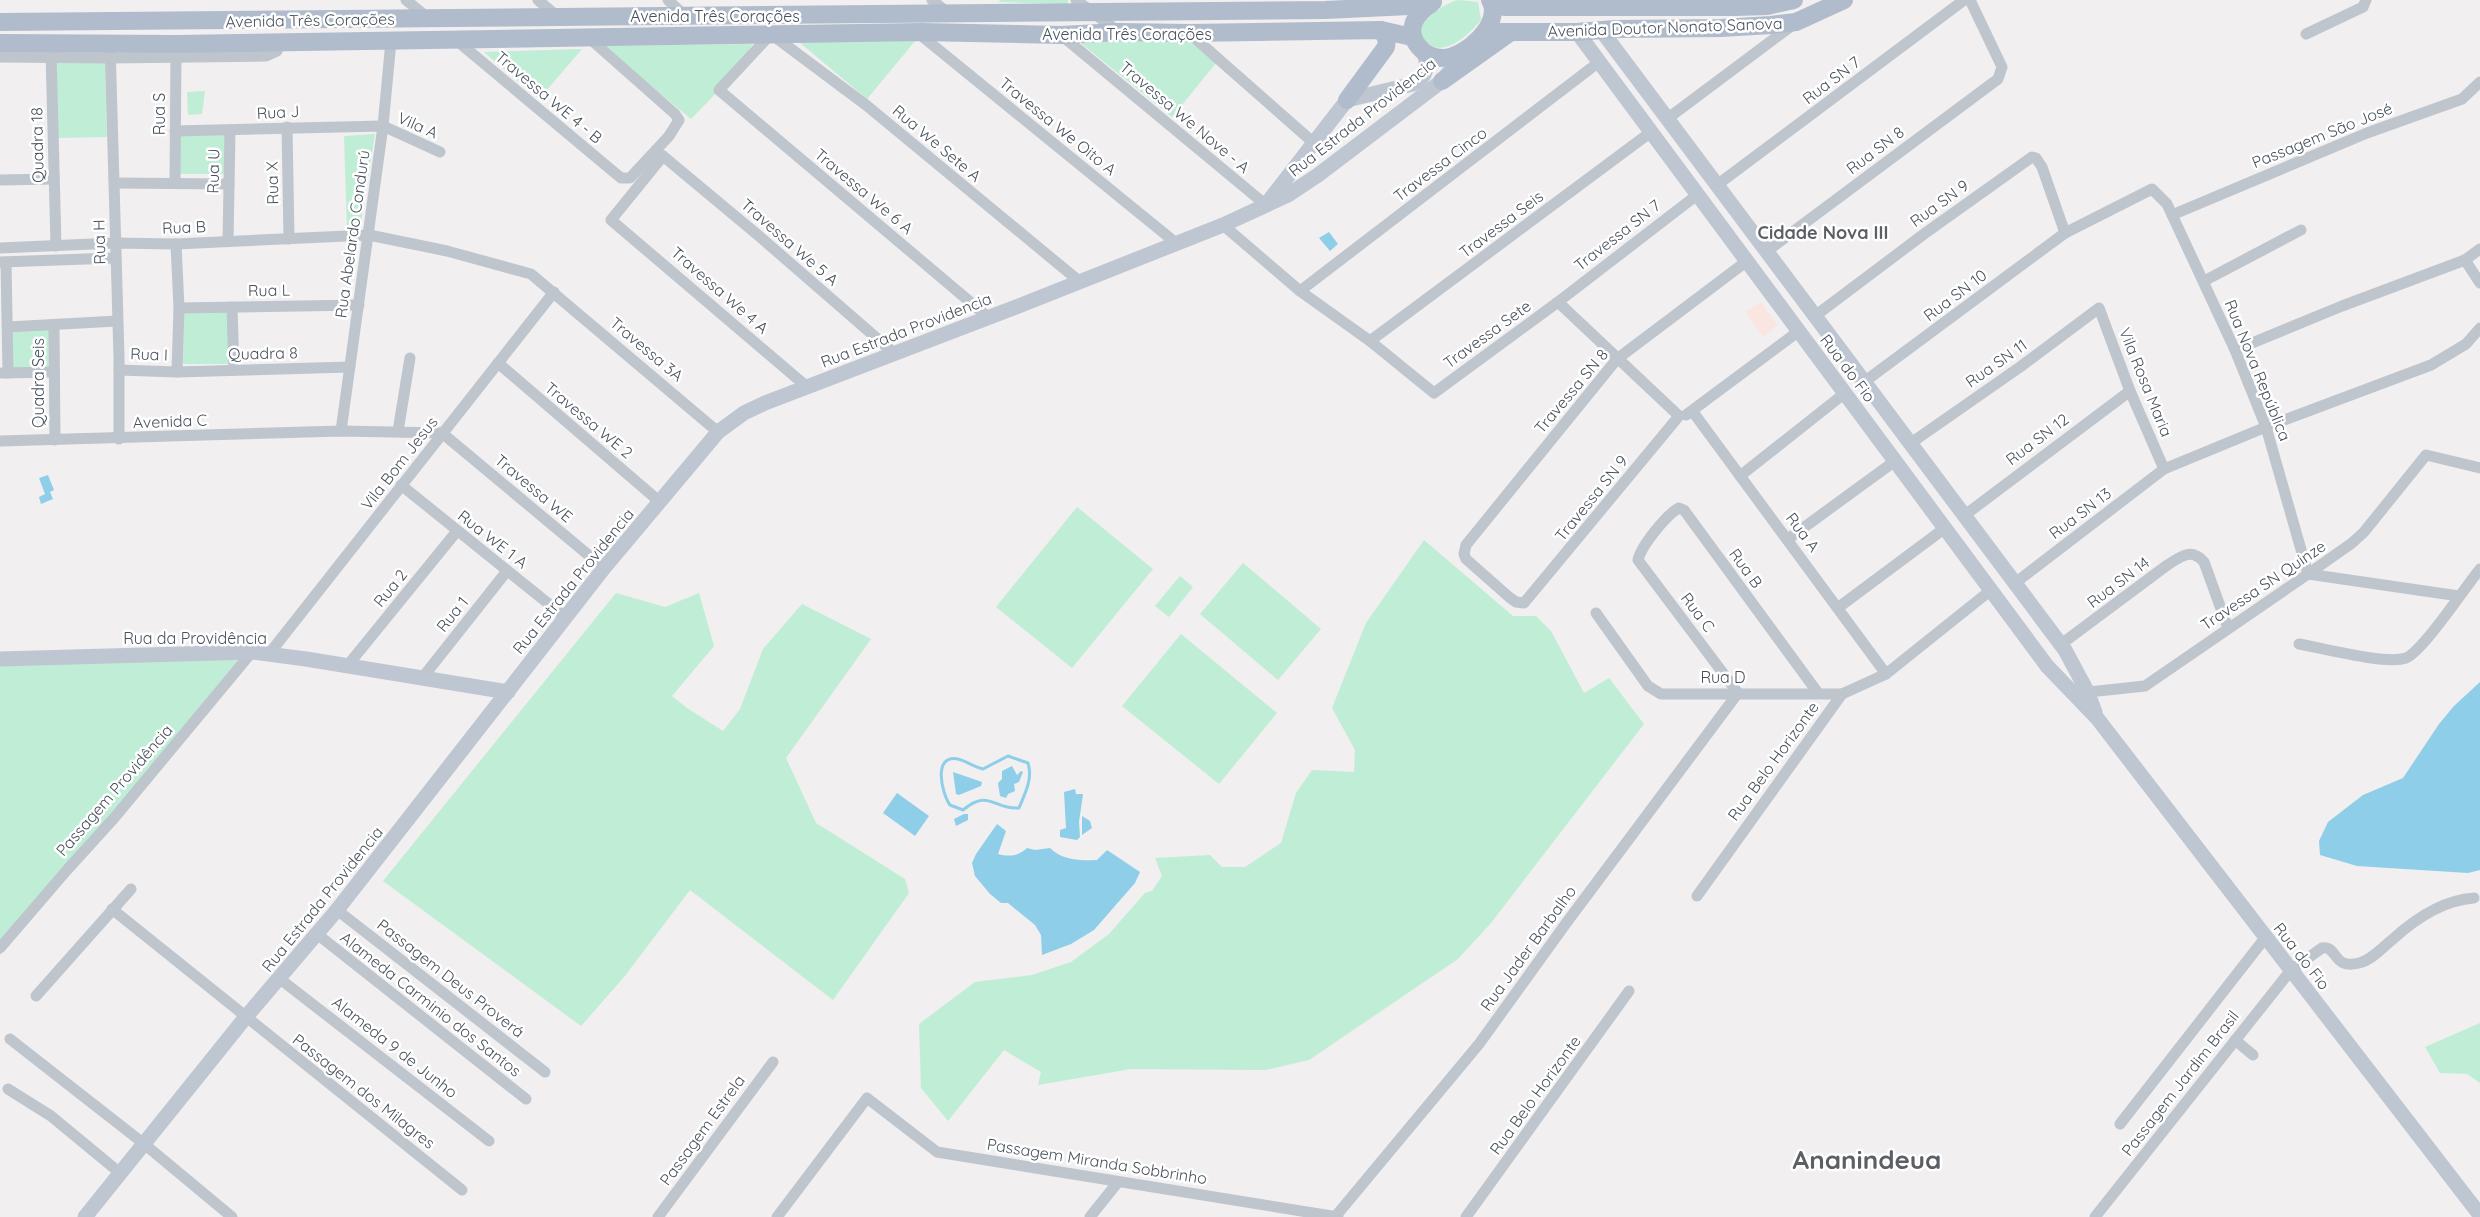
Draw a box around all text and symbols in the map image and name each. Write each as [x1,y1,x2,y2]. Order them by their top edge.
street label: Avenida Três Corações [630,6,800,26]
street label: Avenida Três Corações [225,9,395,31]
street label: Avenida Doutor Nonato Sanova [1547,13,1783,41]
street label: Avenida Três Corações [1042,24,1212,44]
street label: Travessa WE 4 - B [491,46,607,148]
street label: Rua SN 7 [1798,52,1864,108]
street label: Rua Estrada Providencia [1284,53,1440,181]
street label: Travessa We Nove - A [1116,57,1254,177]
street label: Travessa We Oito A [995,73,1121,179]
street label: Rua S [149,93,169,135]
street label: Passagem São José [2249,98,2395,172]
street label: Rua We Sete A [889,100,985,186]
street label: Rua J [256,101,300,123]
street label: Quadra 18 [26,107,48,183]
street label: Vila A [395,107,441,143]
street label: Travessa Cinco [1389,122,1491,206]
street label: Rua SN 8 [1842,122,1908,178]
street label: Travessa We 6 A [811,144,917,238]
street label: Rua U [203,148,223,194]
street label: Rua Abelardo Condurú [330,149,374,319]
street label: Rua X [262,161,282,205]
street label: Rua SN 9 [1906,175,1972,231]
street label: Travessa Seis [1455,186,1547,262]
street label: Travessa We 5 A [737,194,843,290]
street label: Travessa SN 7 [1570,195,1664,275]
street label: Rua B [162,216,206,238]
street label: Rua H [89,219,109,265]
district label: Cidade Nova III [1758,221,1888,244]
street label: Travessa We 4 A [667,242,773,338]
street label: Rua SN 10 [1919,265,1991,325]
street label: Rua L [248,280,291,300]
street label: Rua Estrada Providencia [818,288,994,372]
street label: Travessa Sete [1439,296,1535,372]
street label: Rua Nova República [2220,296,2296,444]
street label: Travessa 3A [606,313,688,385]
street label: Vila Rosa Maria [2115,324,2177,440]
street label: Rua do Fio [1816,330,1880,406]
street label: Rua SN 11 [1961,335,2031,391]
street label: Quadra Seis [28,338,48,428]
street label: Quadra 8 [228,342,298,364]
street label: Rua I [130,343,168,365]
street label: Travessa SN 8 [1530,345,1612,437]
street label: Travessa WE 2 [541,377,637,463]
street label: Rua SN 12 [2002,409,2072,469]
street label: Avenida C [133,410,207,432]
street label: Vila Bom Jesus [356,412,442,514]
street label: Travessa WE [491,450,577,526]
street label: Travessa SN 9 [1550,451,1632,545]
street label: Rua SN 13 [2045,483,2115,543]
street label: Rua Estrada Providencia [508,504,638,658]
street label: Rua WE 1 A [454,505,532,573]
street label: Rua A [1782,508,1824,556]
street label: Travessa SN Quinze [2197,536,2329,634]
street label: Rua B [1725,544,1767,592]
street label: Rua SN 14 [2083,552,2153,612]
street label: Rua 2 [369,565,411,611]
street label: Rua C [1677,588,1719,636]
street label: Rua 1 [432,592,472,636]
street label: Rua da Providência [123,628,267,648]
street label: Rua D [1700,667,1746,687]
street label: Rua Belo Horizonte [1723,698,1823,824]
street label: Passagem Providência [51,720,177,860]
street label: Rua Estrada Providencia [257,822,387,976]
street label: Rua Jader Barbalho [1476,881,1580,1015]
street label: Passagem Deus Proverá [373,914,529,1042]
street label: Rua do Fio [2270,918,2334,994]
street label: Alameda Carminio dos Santos [337,927,525,1081]
street label: Alameda 9 de Junho [328,992,462,1102]
street label: Passagem Jardim Brasil [2117,1006,2243,1160]
street label: Passagem dos Milagres [289,1029,439,1153]
street label: Rua Belo Horizonte [1485,1032,1585,1158]
street label: Passagem Estrela [655,1071,749,1189]
street label: Passagem Miranda Sobbrinho [986,1134,1208,1188]
district label: Ananindeua [1793,1143,1941,1176]

